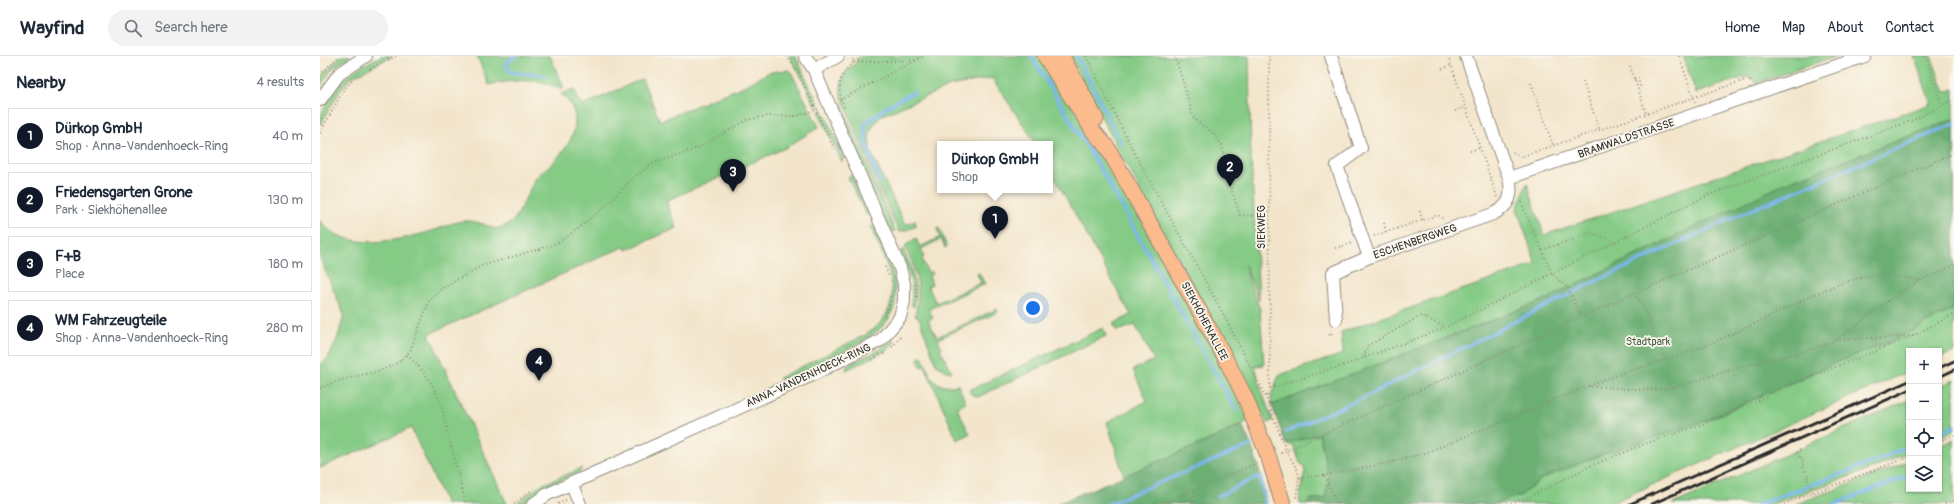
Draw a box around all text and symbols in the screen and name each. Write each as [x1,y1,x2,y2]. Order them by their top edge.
search box [108,10,388,46]
text: Wayfind [20,16,84,40]
icon: search [122,17,144,39]
text: Search here [154,18,228,37]
text: Home [1725,19,1760,36]
text: Map [1782,19,1805,36]
text: About [1827,19,1863,36]
text: Contact [1885,19,1934,36]
text: Nearby [16,72,65,93]
text: 4 results [257,74,304,90]
street label: BRAMWALDSTRASSE [1576,116,1676,161]
text: Dürkop GmbH [55,119,142,138]
text: 1 [27,128,33,144]
text: 40 m [272,128,303,144]
text: Shop · Anna-Vandenhoeck-Ring [55,138,228,154]
popup [937,141,1053,193]
text: Dürkop GmbH [951,150,1039,169]
pin: 2 [1217,154,1243,187]
pin: 3 [720,159,746,192]
text: Shop [951,169,978,185]
text: Friedensgarten Grone [55,183,193,202]
text: 2 [26,192,34,208]
text: 130 m [267,192,303,208]
text: Park · Siekhöhenallee [55,202,167,218]
street label: SIEKWEG [1255,205,1268,249]
pin: 1 [982,206,1008,239]
street label: ESCHENBERGWEG [1372,221,1459,262]
text: F+B [55,247,81,266]
text: 3 [26,256,34,272]
text: 180 m [268,256,303,272]
text: Place [55,266,84,282]
street label: SIEKHÖHENALLEE [1178,280,1231,363]
your location [1023,298,1043,318]
text: WM Fahrzeugteile [55,311,167,330]
text: 4 [26,320,34,336]
text: 280 m [266,320,303,336]
text: Shop · Anna-Vandenhoeck-Ring [55,330,228,346]
park label: Stadtpark [1626,335,1671,348]
street label: ANNA-VANDENHOECK-RING [744,341,873,410]
pin: 4 [526,348,552,381]
map controls [1906,348,1942,492]
button: + [1906,348,1942,384]
button: − [1906,384,1942,420]
button: locate [1906,420,1942,456]
button: layers [1906,456,1942,492]

